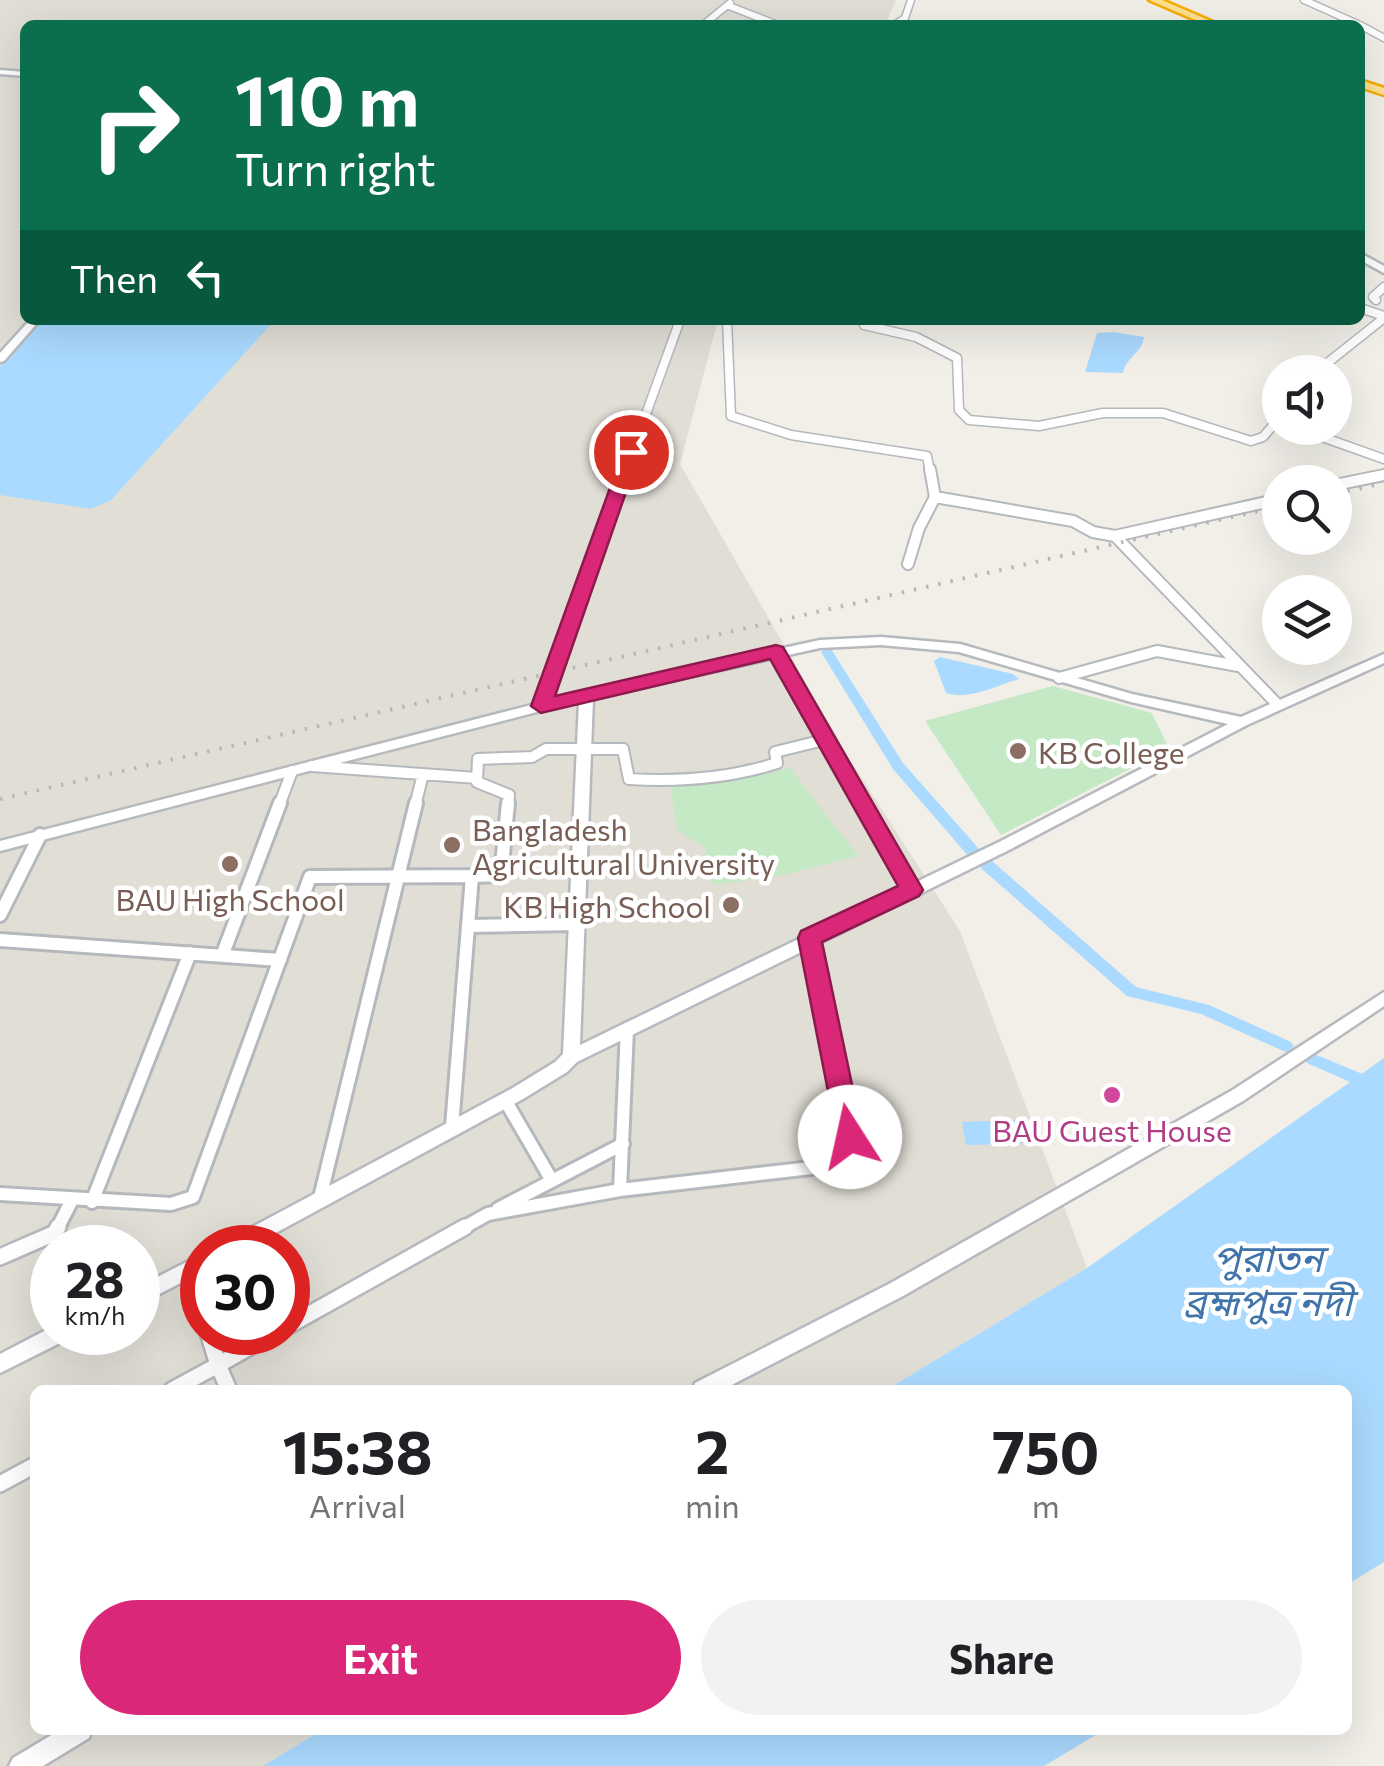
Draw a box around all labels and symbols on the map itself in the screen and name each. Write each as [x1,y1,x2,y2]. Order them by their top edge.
pin [589,410,674,495]
place label: KB College [1038,733,1185,770]
marker: KB College [1007,740,1029,762]
place label: Bangladesh Agricultural University [472,810,775,881]
marker: Bangladesh Agricultural University [441,834,463,856]
marker: BAU High School [219,853,241,875]
place label: BAU High School [115,880,345,917]
place label: KB High School [503,887,711,924]
marker: KB High School [720,894,742,916]
marker: BAU Guest House [1101,1084,1123,1106]
position arrow [798,1085,902,1189]
place label: BAU Guest House [992,1111,1232,1148]
speed limit sign: 30 [180,1225,310,1355]
water label: পুরাতন ব্রহ্মপুত্র নদী [1184,1233,1359,1325]

